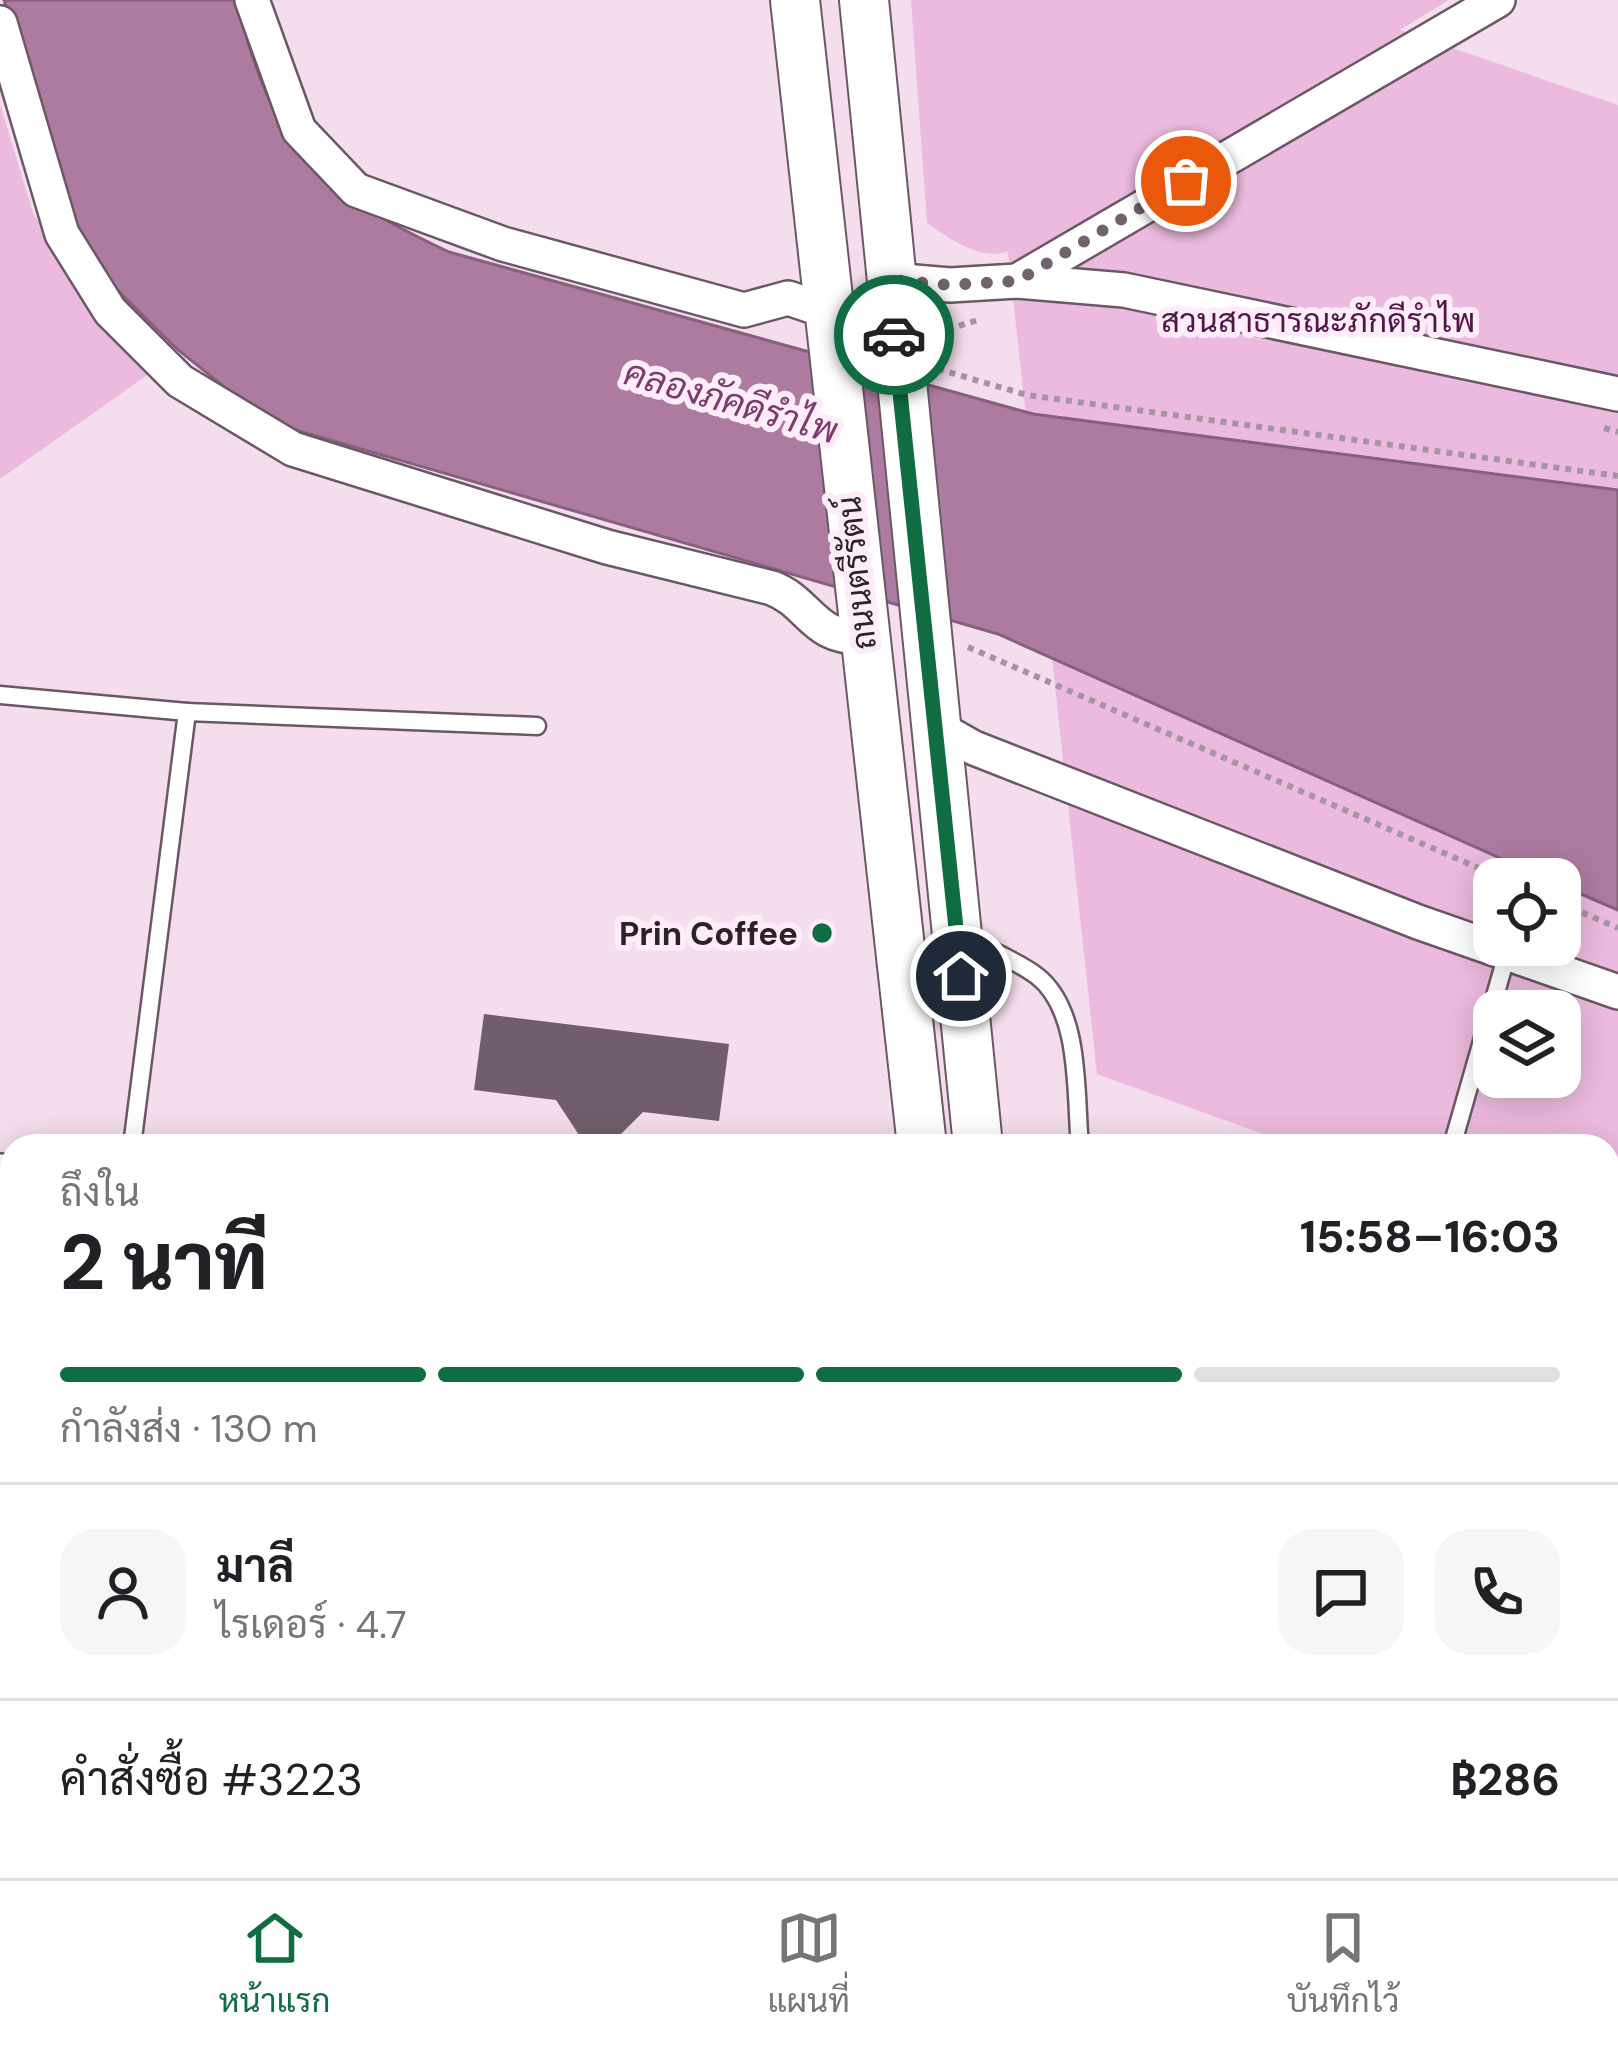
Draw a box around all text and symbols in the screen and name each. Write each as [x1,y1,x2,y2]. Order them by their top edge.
pin [1135,130,1237,232]
icon: bag [1153,148,1219,214]
courier [834,275,954,395]
park label: สวนสาธารณะภักดีรำไพ [1161,299,1475,342]
icon: car [861,302,927,368]
water label: คลองภัคดีรำไพ [619,349,843,454]
street label: ถนนตรีรัตน์ [827,494,886,652]
map controls [1473,858,1581,1098]
button: locate [1473,858,1581,966]
place label: Prin Coffee [619,912,798,955]
marker: Prin Coffee [809,920,835,946]
pin [910,925,1012,1027]
icon: home [928,943,994,1009]
button: layers [1473,990,1581,1098]
text: ถึงใน [60,1167,140,1218]
text: 15:58–16:03 [1300,1207,1560,1266]
text: 2 นาที [60,1212,268,1313]
text: กำลังส่ง · 130 m [60,1403,318,1454]
button: person [60,1529,186,1655]
button: chat [1278,1529,1404,1655]
button: phone [1434,1529,1560,1655]
text: มาลี [216,1537,294,1596]
text: ไรเดอร์ · 4.7 [216,1599,407,1650]
text: คำสั่งซื้อ #3223 [60,1750,363,1809]
text: ฿286 [1450,1750,1560,1809]
tab: หน้าแรก [218,1905,331,2022]
tab: แผนที่ [767,1905,850,2022]
tab: บันทึกไว้ [1287,1905,1400,2022]

